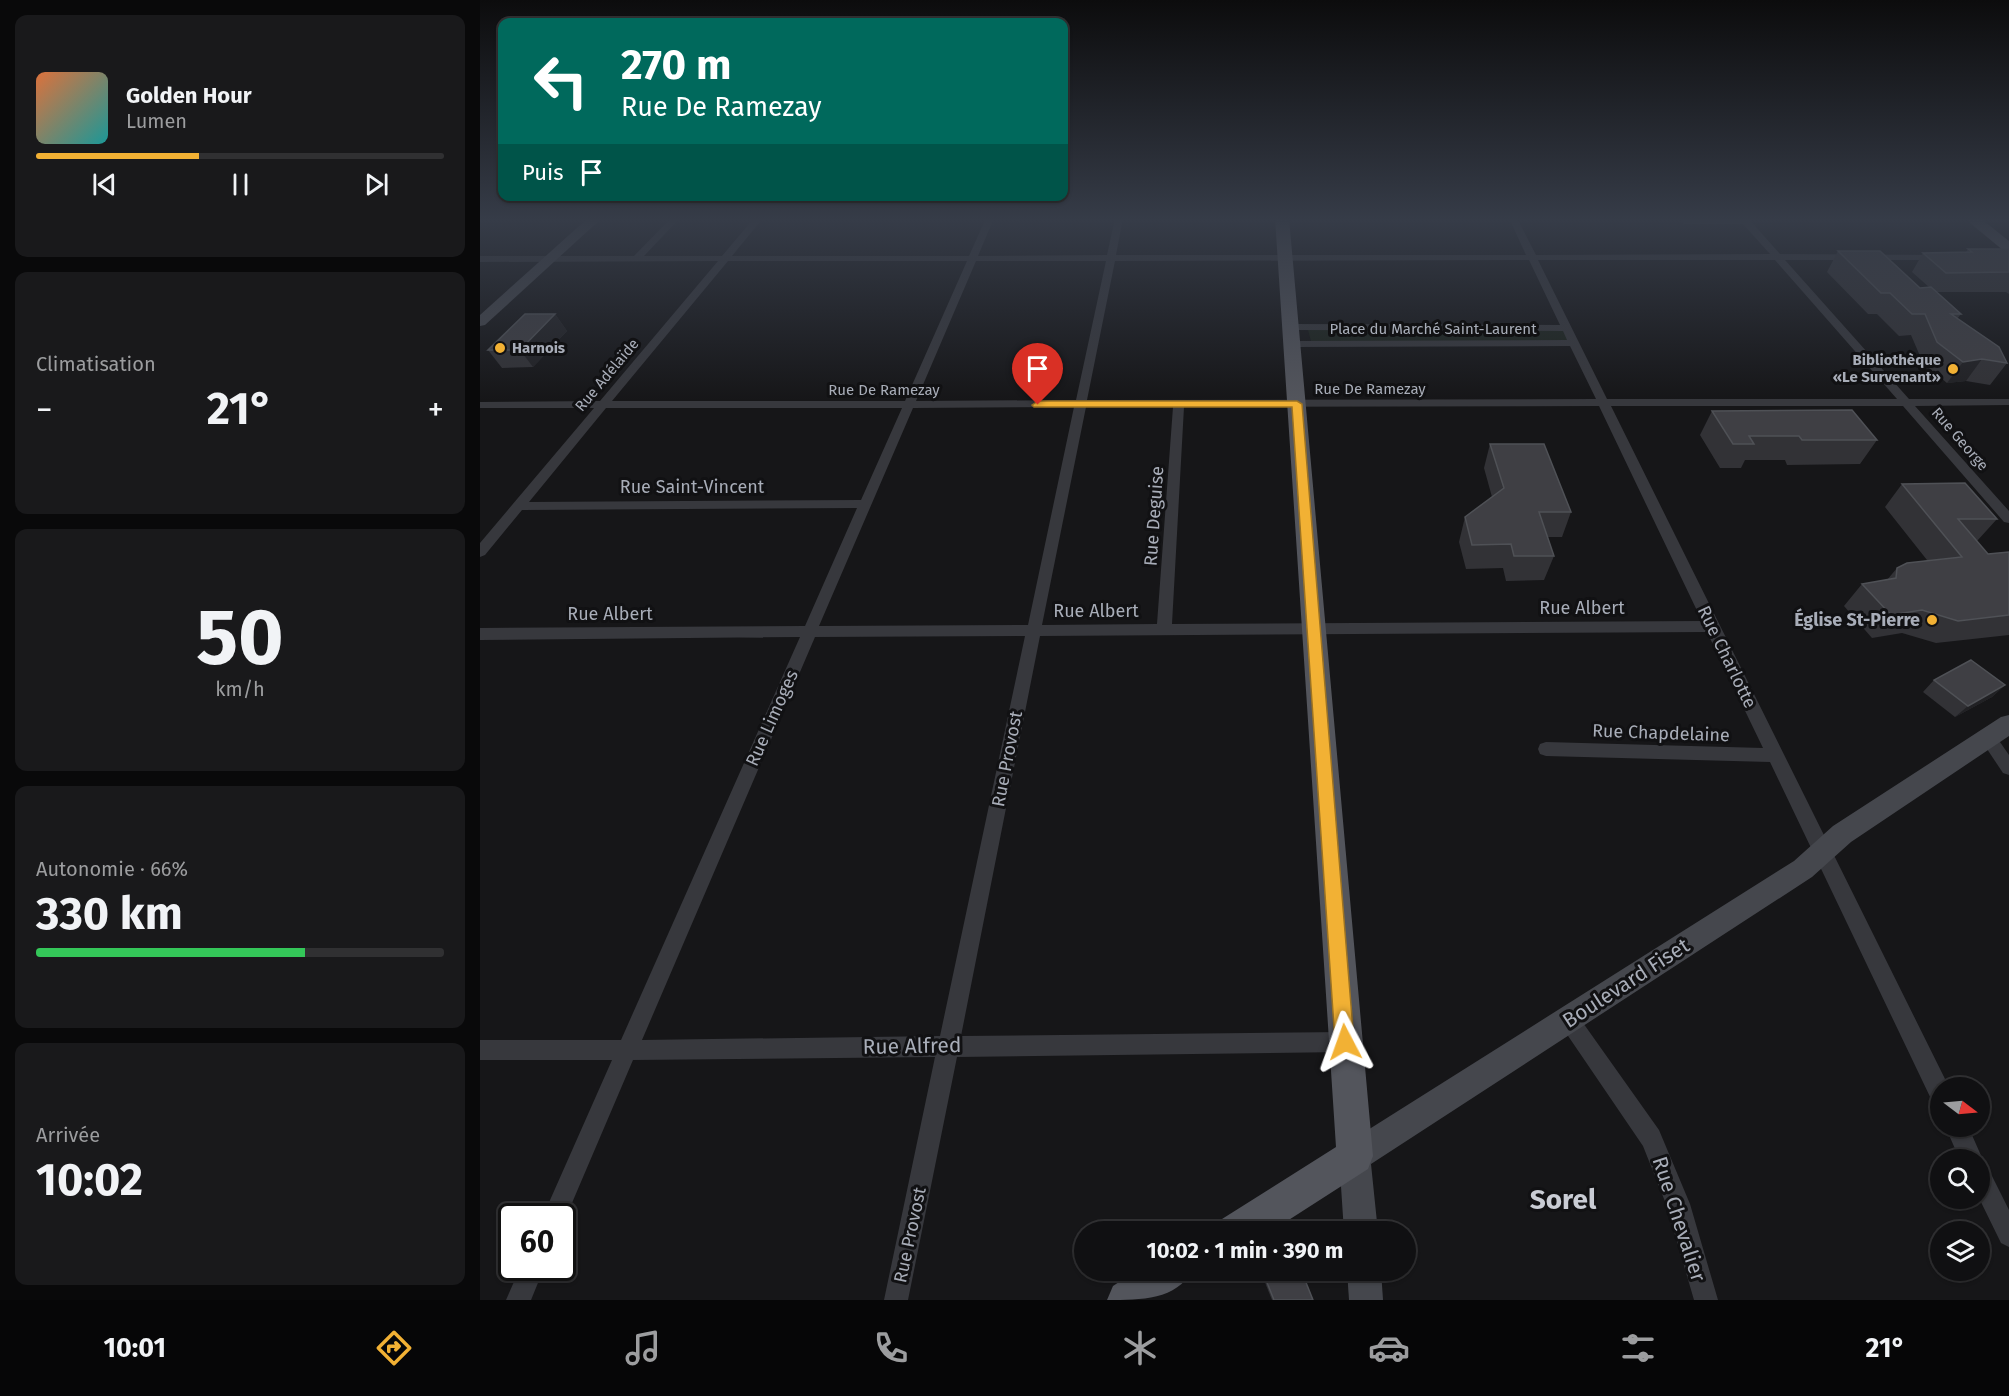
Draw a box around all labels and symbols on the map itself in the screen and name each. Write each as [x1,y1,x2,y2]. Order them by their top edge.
street label: Place du Marché Saint-Laurent [1329,320,1537,338]
street label: Rue Adélaïde [571,335,643,415]
place label: Harnois [512,339,565,357]
marker: Harnois [493,341,507,355]
pin [1012,343,1063,405]
place label: Bibliothèque «Le Survenant» [1833,351,1941,386]
marker: Bibliothèque «Le Survenant» [1946,362,1960,376]
street label: Rue De Ramezay [1314,380,1426,398]
street label: Rue De Ramezay [828,381,940,399]
street label: Rue George [1928,404,1992,474]
street label: Rue Deguise [1140,465,1168,567]
street label: Rue Saint-Vincent [620,476,765,498]
street label: Rue Albert [1539,597,1625,619]
street label: Rue Albert [1053,600,1139,622]
street label: Rue Charlotte [1693,602,1761,712]
street label: Rue Albert [567,603,653,625]
place label: Église St-Pierre [1794,608,1920,631]
marker: Église St-Pierre [1925,613,1939,627]
street label: Rue Limoges [741,666,803,770]
street label: Rue Provost [987,709,1027,809]
street label: Rue Chapdelaine [1592,720,1730,746]
street label: Boulevard Fiset [1558,932,1695,1034]
position arrow [1313,1010,1377,1074]
street label: Rue Alfred [862,1032,962,1060]
north arrow [1930,1077,1990,1137]
street label: Rue Chevalier [1647,1153,1711,1285]
district label: Sorel [1530,1183,1597,1216]
street label: Rue Provost [889,1185,931,1285]
speed limit sign: 60 [498,1203,576,1281]

